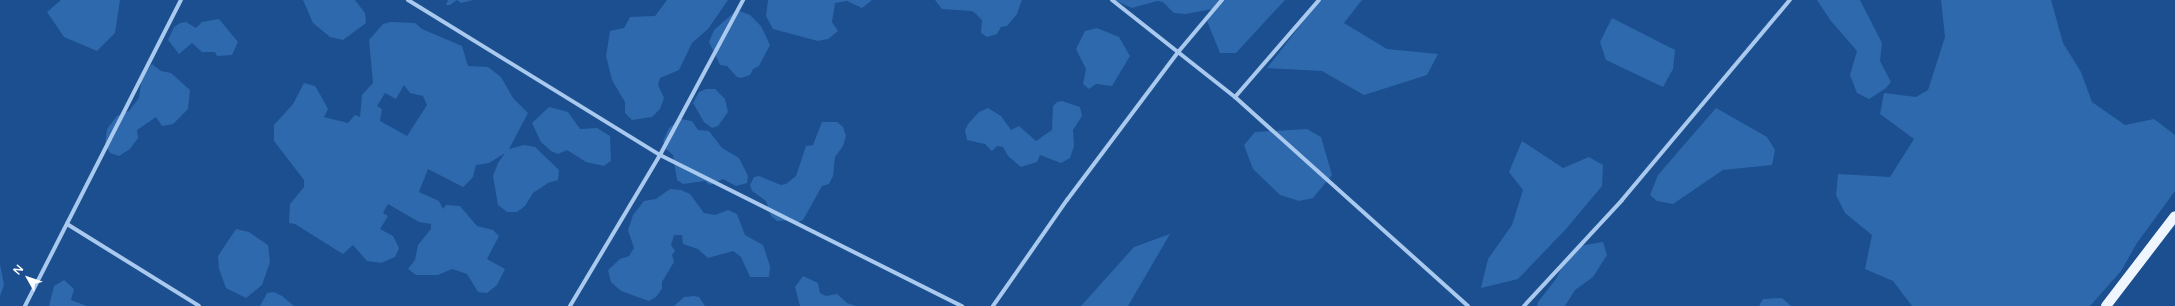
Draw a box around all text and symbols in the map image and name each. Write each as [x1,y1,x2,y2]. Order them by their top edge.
north arrow [8,258,48,298]
text: N [11,262,26,278]

